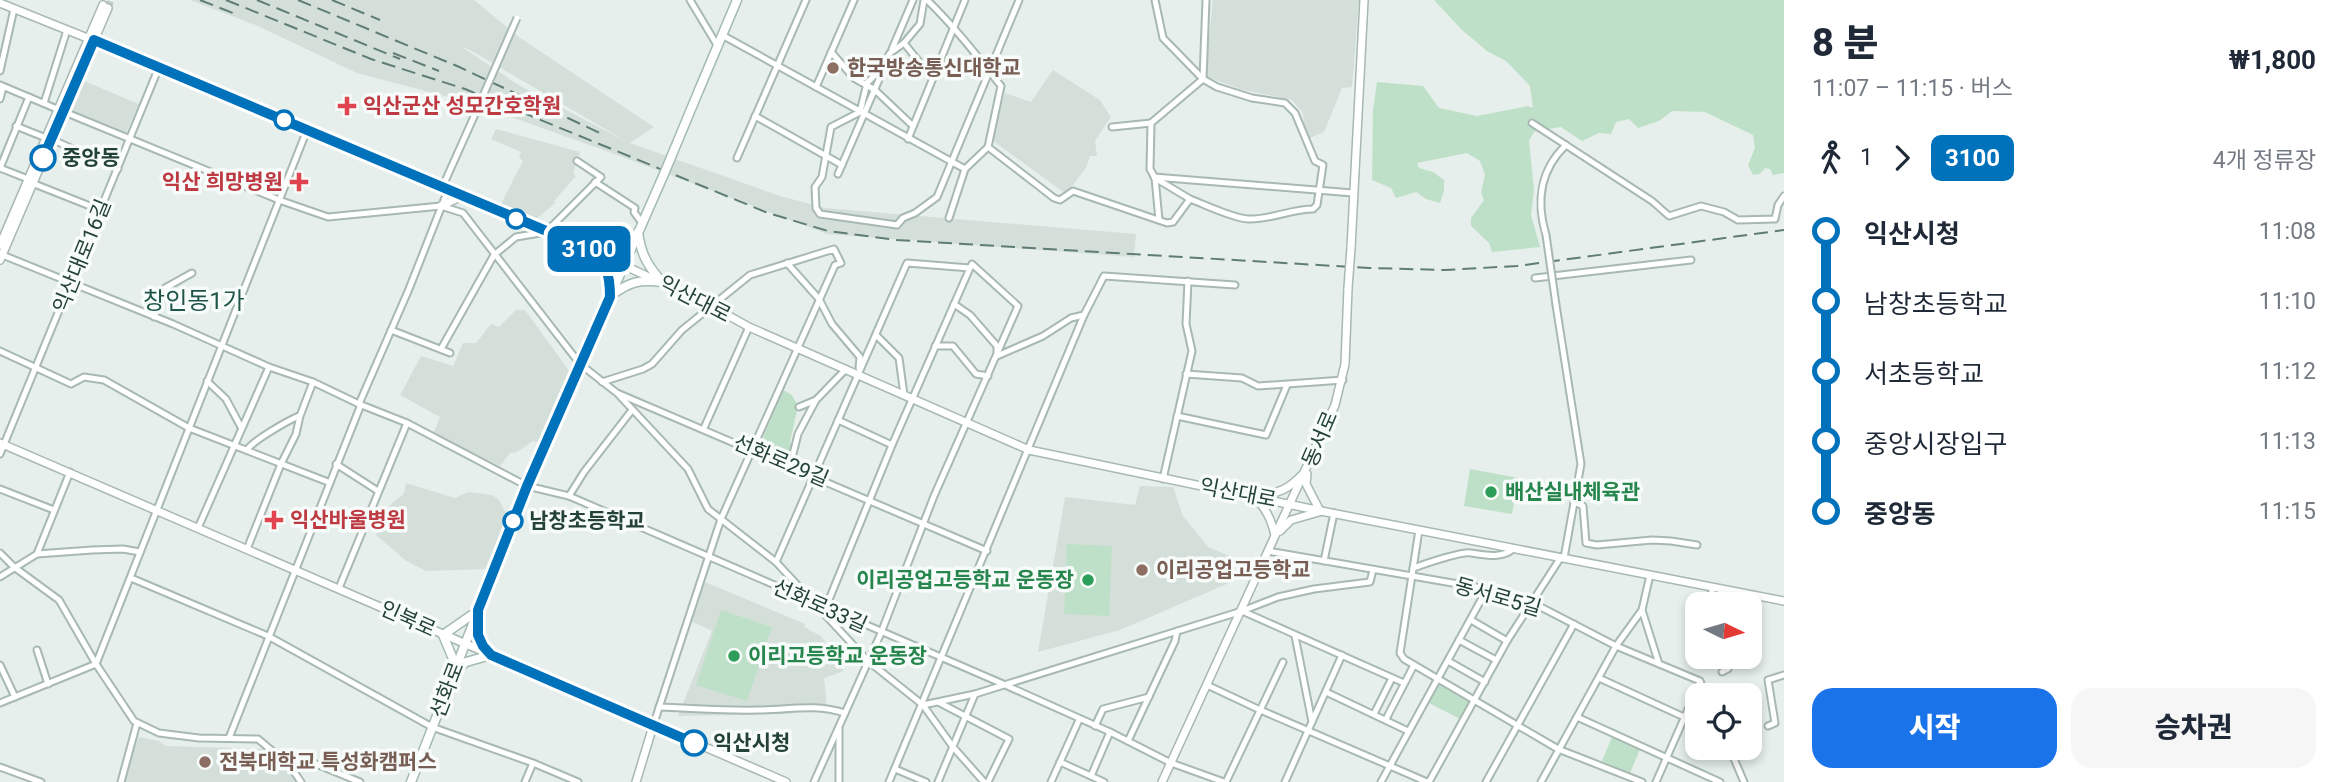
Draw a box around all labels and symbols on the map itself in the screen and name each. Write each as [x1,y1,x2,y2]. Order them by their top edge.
place label: 한국방송통신대학교 [847,56,1021,80]
marker: 한국방송통신대학교 [825,60,841,76]
place label: 익산군산 성모간호학원 [363,94,561,118]
marker: 익산군산 성모간호학원 [337,96,357,116]
unlabelled marker [274,110,294,130]
marker: 중앙동 [30,145,56,171]
place label: 중앙동 [62,146,120,170]
place label: 익산 희망병원 [162,170,283,194]
marker: 익산 희망병원 [289,172,309,192]
street label: 익산대로16길 [48,196,116,316]
unlabelled marker [506,209,526,229]
line badge: 3100 [540,226,638,272]
street label: 익산대로 [655,271,735,327]
district label: 창인동1가 [143,287,245,315]
street label: 동서로 [1298,408,1342,470]
street label: 선화로29길 [730,430,832,492]
street label: 익산대로 [1198,474,1278,512]
place label: 배산실내체육관 [1505,480,1640,504]
marker: 배산실내체육관 [1483,484,1499,500]
place label: 익산바울병원 [290,508,406,532]
place label: 남창초등학교 [529,509,645,533]
marker: 익산바울병원 [264,510,284,530]
marker: 남창초등학교 [503,511,523,531]
place label: 이리공업고등학교 [1156,558,1311,582]
marker: 이리공업고등학교 [1134,562,1150,578]
place label: 이리공업고등학교 운동장 [856,568,1074,592]
marker: 이리공업고등학교 운동장 [1080,572,1096,588]
street label: 동서로5길 [1452,573,1544,621]
street label: 선화로33길 [769,575,871,637]
north arrow [1685,592,1762,668]
street label: 인북로 [377,596,439,642]
place label: 이리고등학교 운동장 [748,644,927,668]
marker: 이리고등학교 운동장 [726,648,742,664]
street label: 선화로 [425,659,469,721]
marker: 익산시청 [681,730,707,756]
place label: 익산시청 [713,731,790,755]
place label: 전북대학교 특성화캠퍼스 [219,750,437,774]
marker: 전북대학교 특성화캠퍼스 [197,754,213,770]

